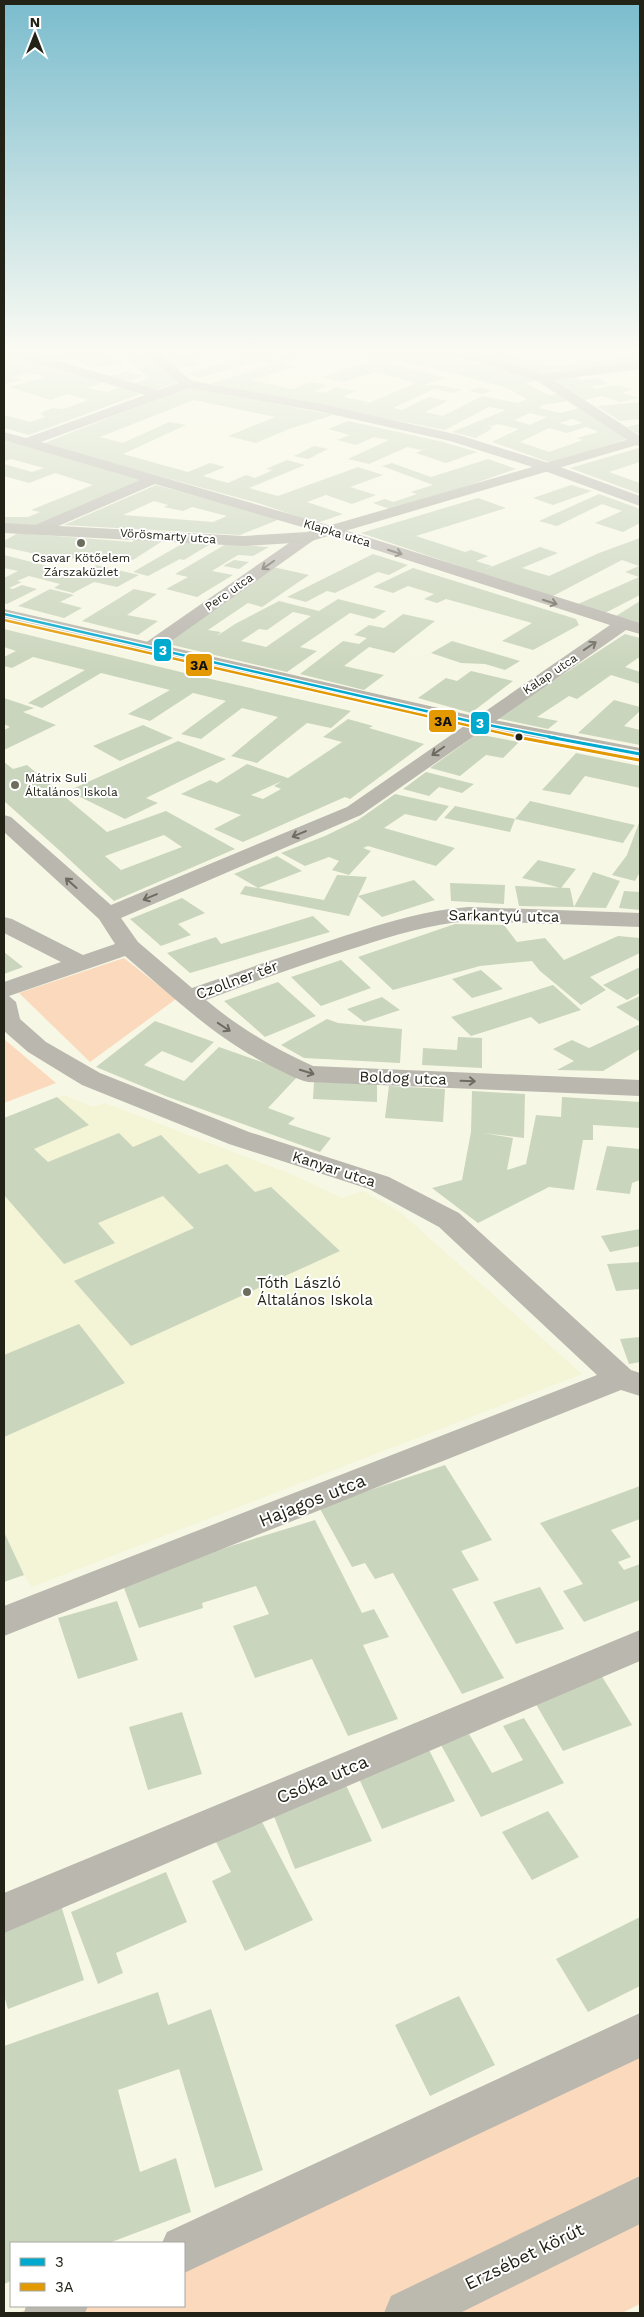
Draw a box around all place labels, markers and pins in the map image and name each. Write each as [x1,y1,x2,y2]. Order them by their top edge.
marker: Csavar Kötőelem Zárszaküzlet [75,537,87,549]
place label: Csavar Kötőelem Zárszaküzlet [32,551,130,579]
unlabelled marker [514,732,524,742]
place label: Mátrix Suli Általános Iskola [25,771,118,799]
marker: Mátrix Suli Általános Iskola [9,779,21,791]
place label: Tóth László Általános Iskola [257,1274,373,1309]
marker: Tóth László Általános Iskola [241,1286,253,1298]

